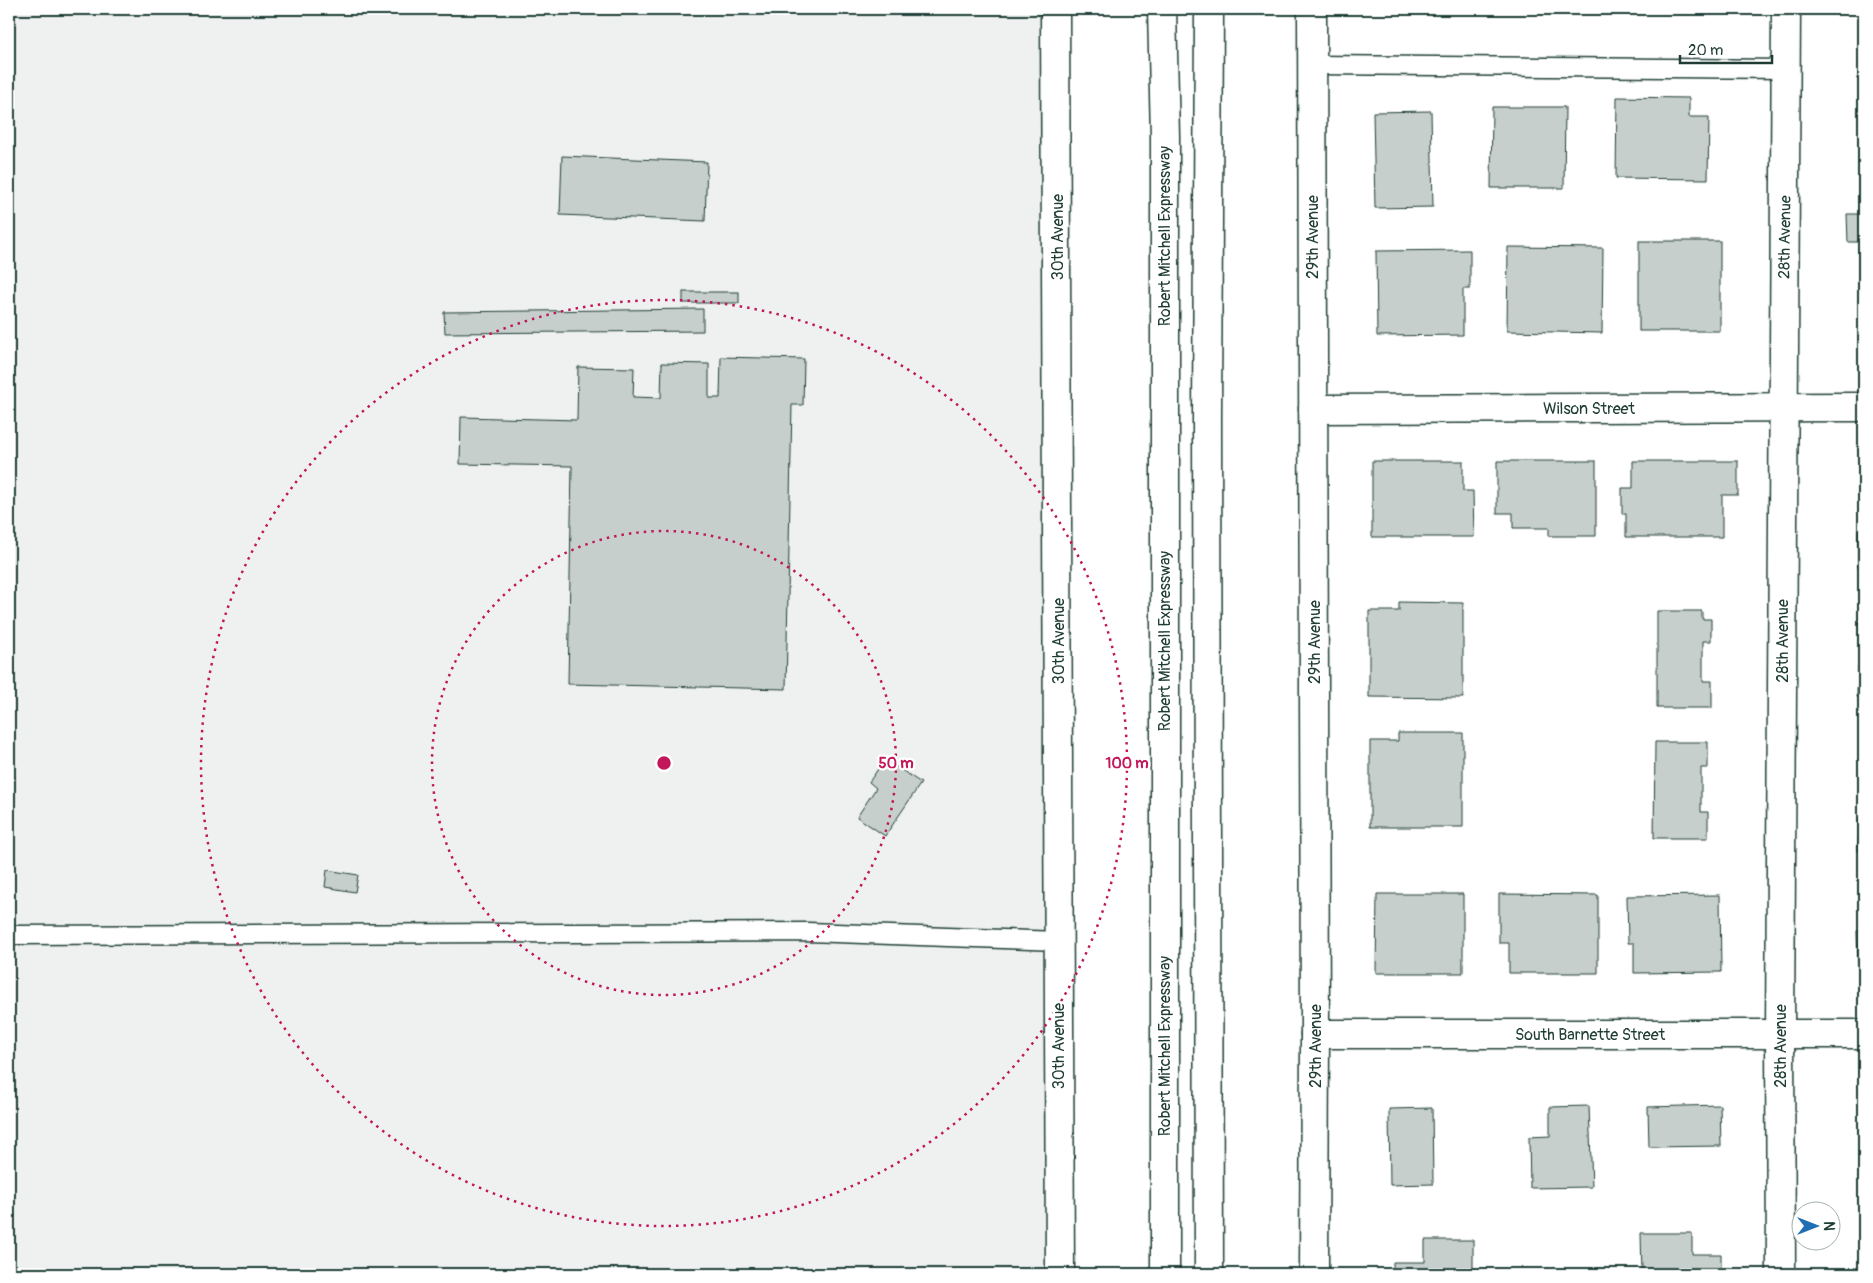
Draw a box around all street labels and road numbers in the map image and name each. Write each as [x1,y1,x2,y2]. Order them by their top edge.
street label: Robert Mitchell Expressway [1155,146,1175,326]
street label: 30th Avenue [1048,194,1068,280]
street label: 29th Avenue [1303,195,1323,279]
street label: 28th Avenue [1774,195,1796,279]
street label: Wilson Street [1543,399,1635,419]
street label: Robert Mitchell Expressway [1155,551,1175,731]
street label: 30th Avenue [1049,598,1069,684]
street label: 28th Avenue [1773,599,1793,683]
street label: 29th Avenue [1305,600,1325,684]
street label: Robert Mitchell Expressway [1155,956,1175,1136]
street label: 30th Avenue [1049,1003,1069,1089]
street label: 29th Avenue [1306,1004,1326,1088]
street label: 28th Avenue [1771,1004,1791,1088]
street label: South Barnette Street [1515,1025,1666,1045]

